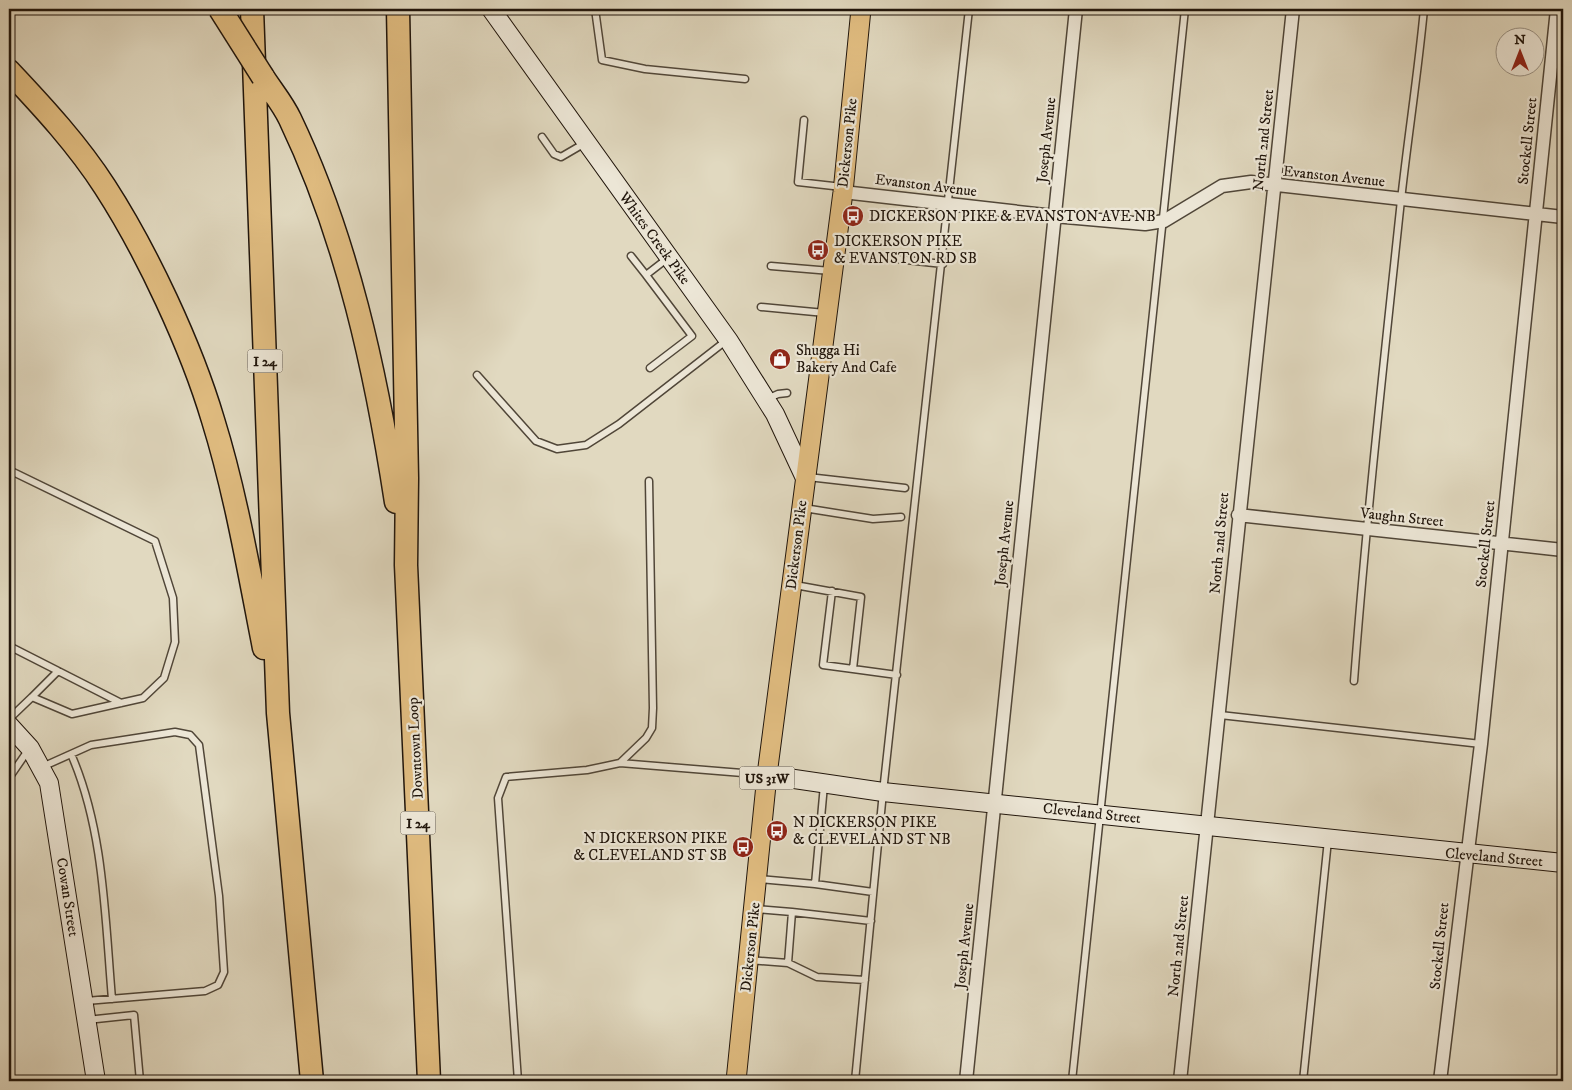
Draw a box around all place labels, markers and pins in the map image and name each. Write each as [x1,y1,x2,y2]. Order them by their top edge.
bus stop icon: DICKERSON PIKE & EVANSTON AVE NB [841,204,865,228]
place label: DICKERSON PIKE & EVANSTON AVE NB [869,207,1156,226]
place label: DICKERSON PIKE & EVANSTON RD SB [834,232,977,268]
bus stop icon: DICKERSON PIKE & EVANSTON RD SB [806,238,830,262]
place label: Shugga Hi Bakery And Cafe [796,341,897,377]
shop icon: Shugga Hi Bakery And Cafe [768,347,792,371]
place label: N DICKERSON PIKE & CLEVELAND ST NB [793,813,951,849]
bus stop icon: N DICKERSON PIKE & CLEVELAND ST NB [765,819,789,843]
place label: N DICKERSON PIKE & CLEVELAND ST SB [574,829,727,865]
bus stop icon: N DICKERSON PIKE & CLEVELAND ST SB [731,835,755,859]

